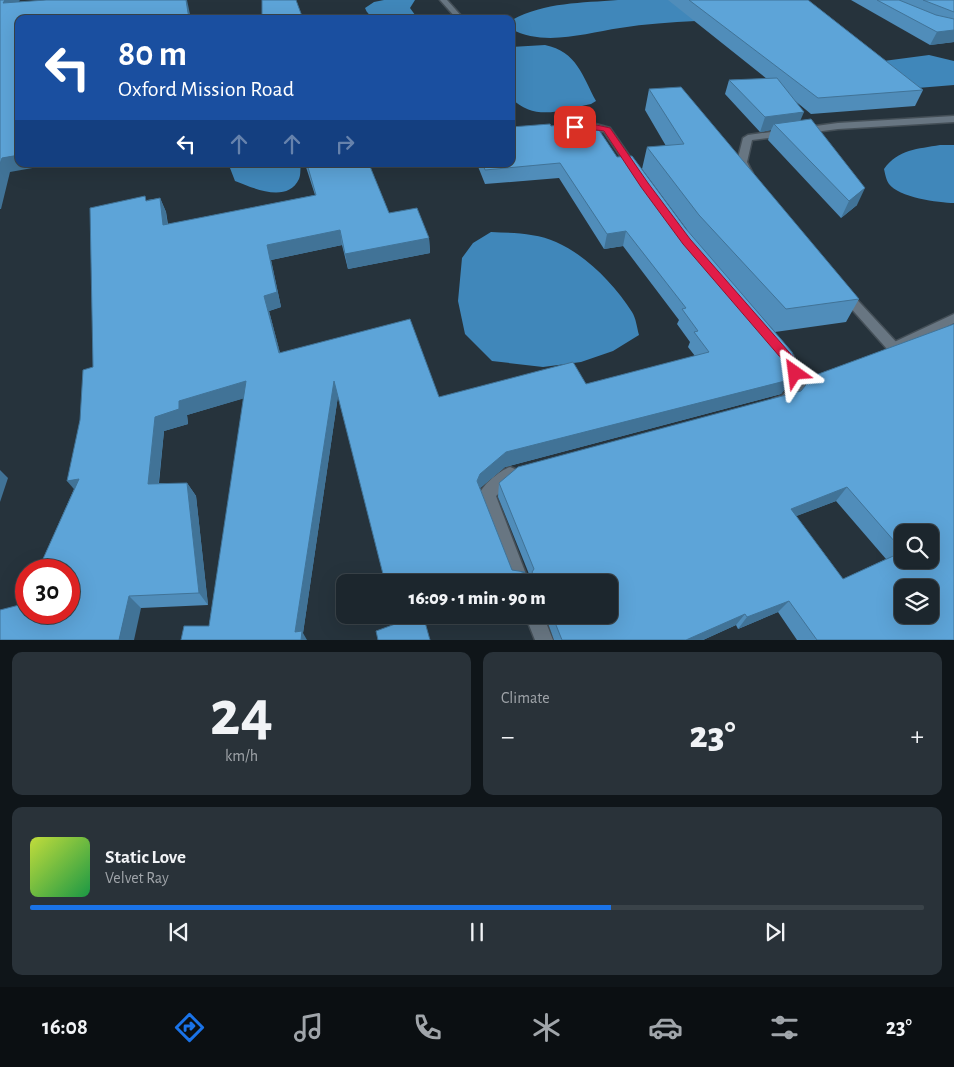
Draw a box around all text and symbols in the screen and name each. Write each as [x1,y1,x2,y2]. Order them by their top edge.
icon: left [35,35,100,100]
text: 80 m [118,37,187,72]
text: Oxford Mission Road [118,78,294,100]
pin [554,106,596,148]
icon: arrive [561,113,589,141]
icon: left [172,130,200,158]
icon: ahead [225,130,253,158]
icon: ahead [278,130,306,158]
icon: right [331,130,359,158]
position arrow [768,346,820,398]
map controls [894,524,939,624]
button: search [894,524,939,569]
speed limit sign: 30 [15,559,80,624]
button: layers [894,579,939,624]
text: 16:09 · 1 min · 90 m [408,589,546,608]
text: 24 [210,682,273,747]
text: Climate [501,690,550,706]
text: 23° [689,717,736,755]
text: − [501,723,514,751]
text: + [911,723,924,751]
text: km/h [225,748,258,764]
text: Static Love [105,848,186,867]
text: Velvet Ray [105,870,169,886]
icon: previous [165,918,193,946]
icon: pause [463,918,491,946]
icon: next [761,918,789,946]
icon: directions [172,1010,207,1045]
icon: music [291,1010,326,1045]
icon: phone [410,1010,445,1045]
icon: climate [529,1010,564,1045]
icon: car [648,1010,683,1045]
icon: filters [767,1010,802,1045]
text: 16:08 [42,1016,88,1038]
text: 23° [886,1016,912,1038]

